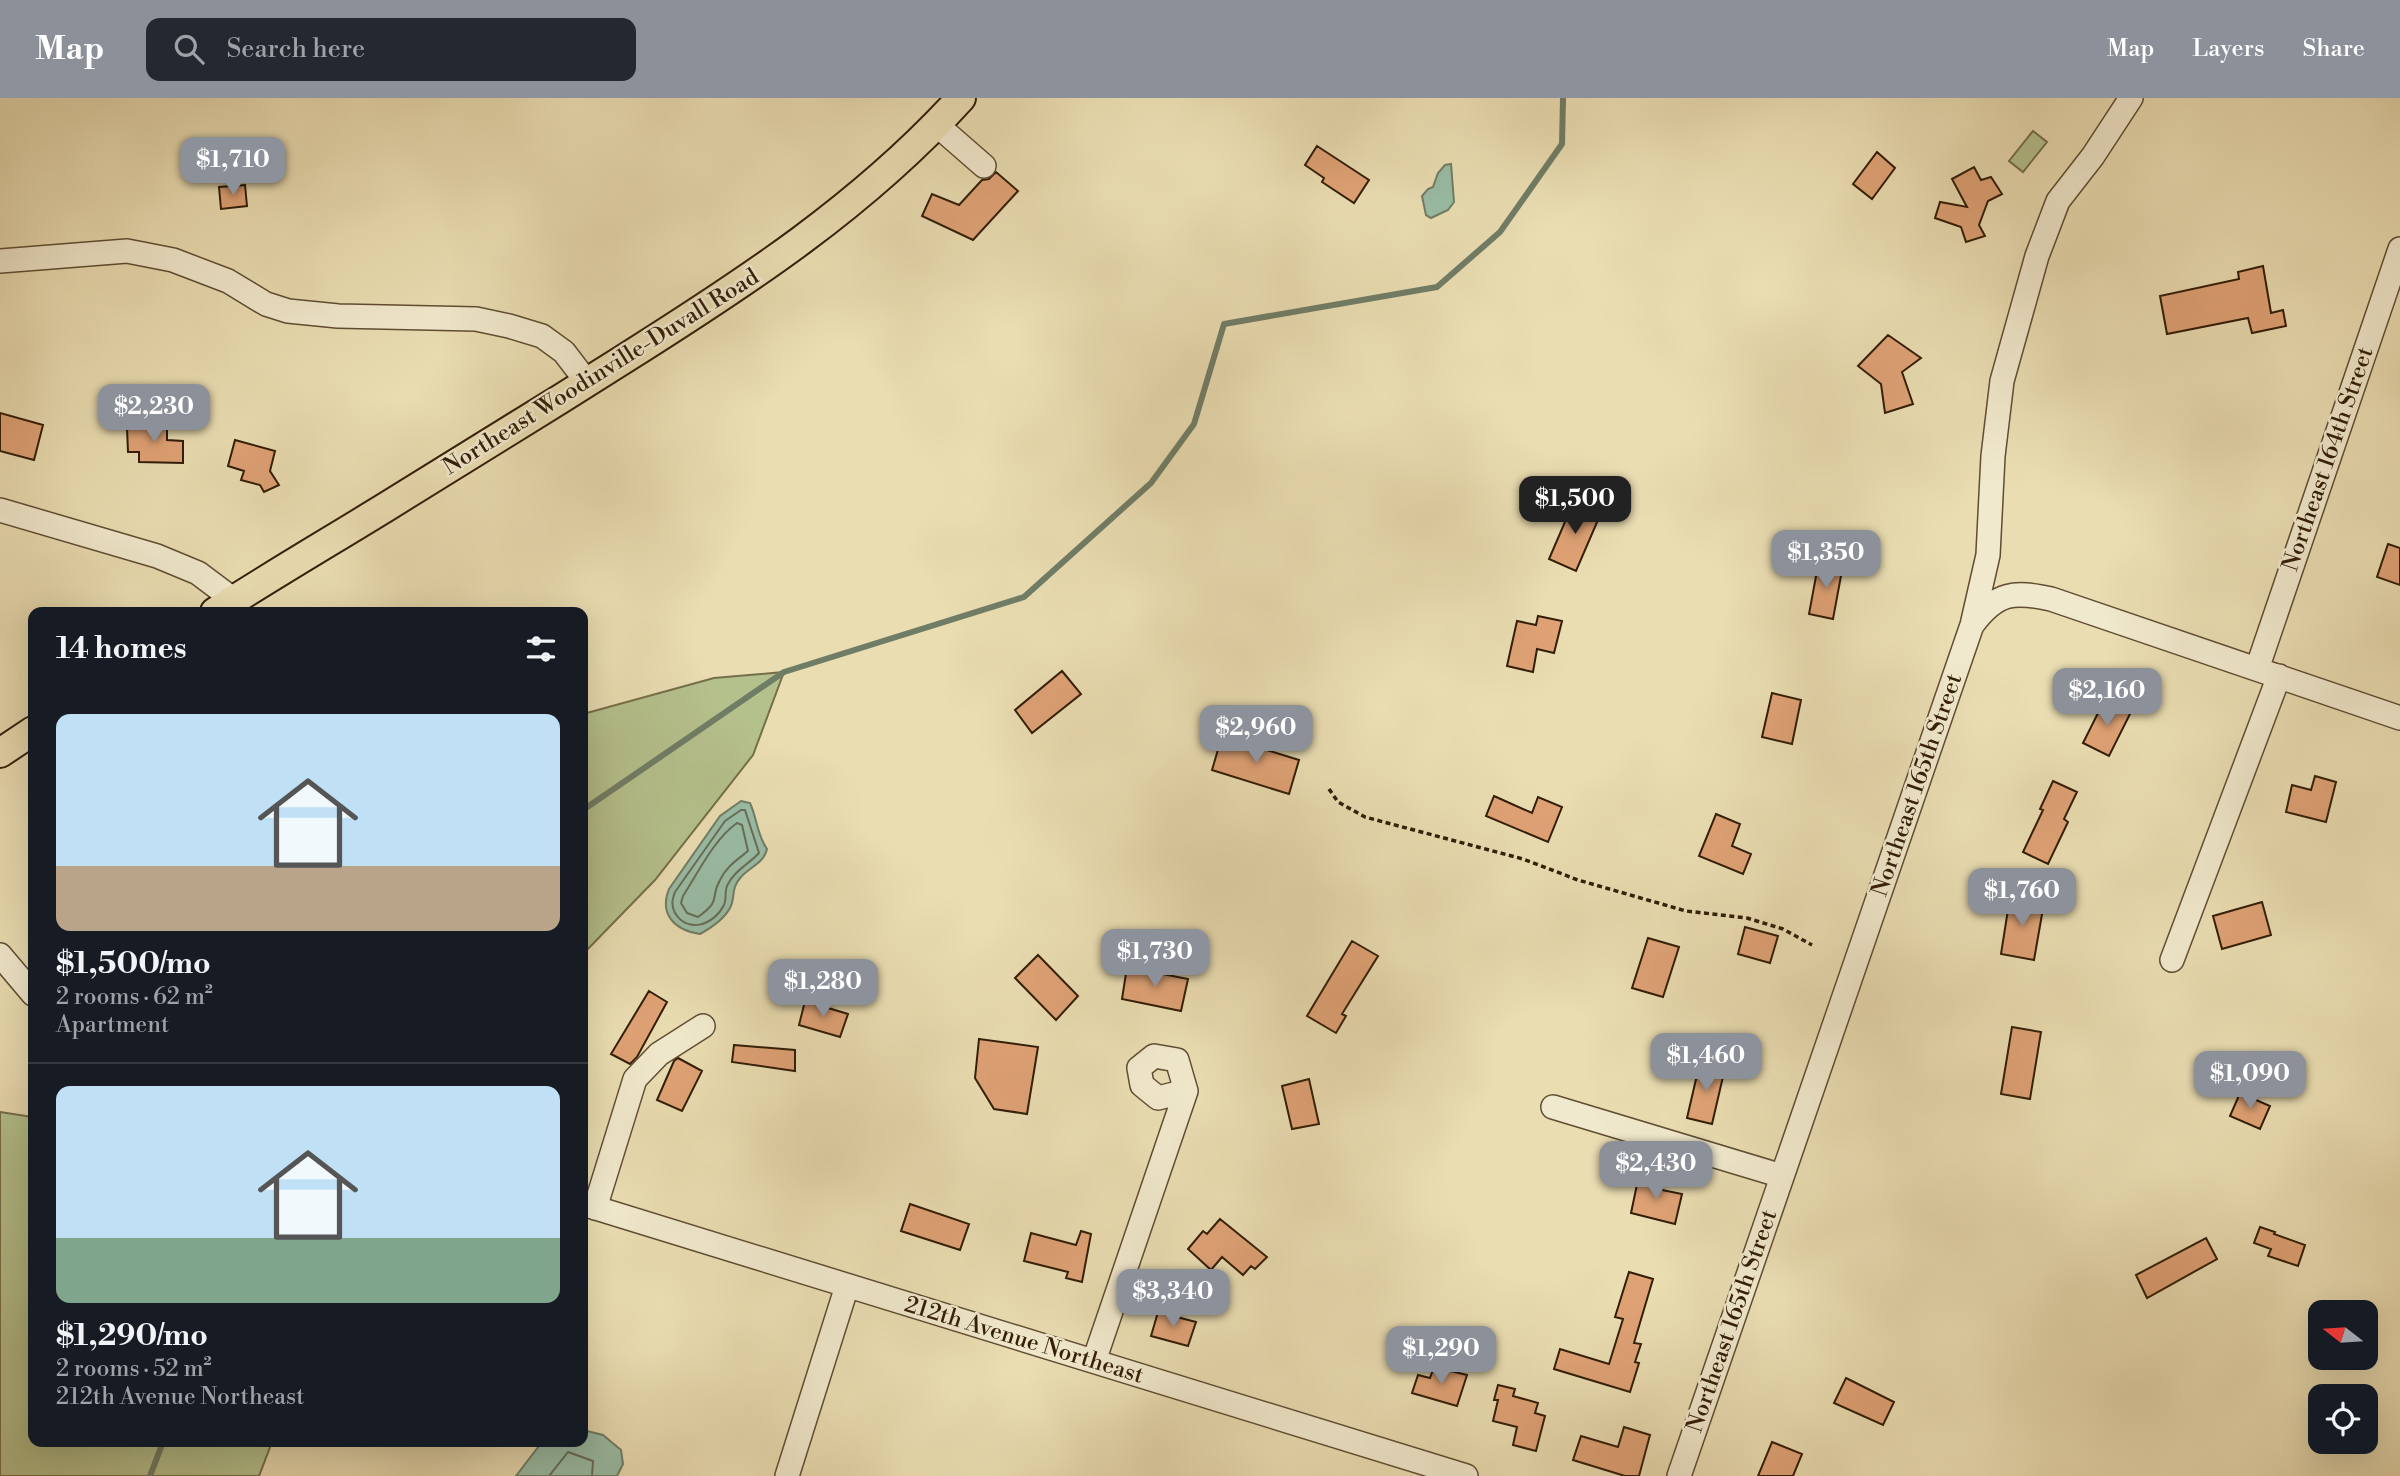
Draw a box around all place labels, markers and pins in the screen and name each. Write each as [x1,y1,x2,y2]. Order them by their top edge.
pin: $1,710 [176,138,290,197]
pin: $2,230 [97,384,211,444]
pin: $1,500 [1518,476,1632,536]
pin: $1,350 [1769,531,1883,590]
pin: $2,160 [2050,668,2164,728]
pin: $2,960 [1199,706,1313,765]
pin: $1,760 [1965,868,2079,928]
pin: $1,730 [1098,930,1212,989]
pin: $1,280 [766,960,880,1019]
pin: $1,460 [1649,1034,1763,1093]
pin: $1,090 [2193,1052,2307,1111]
pin: $2,430 [1599,1142,1713,1201]
pin: $3,340 [1116,1270,1230,1329]
pin: $1,290 [1384,1326,1498,1386]

